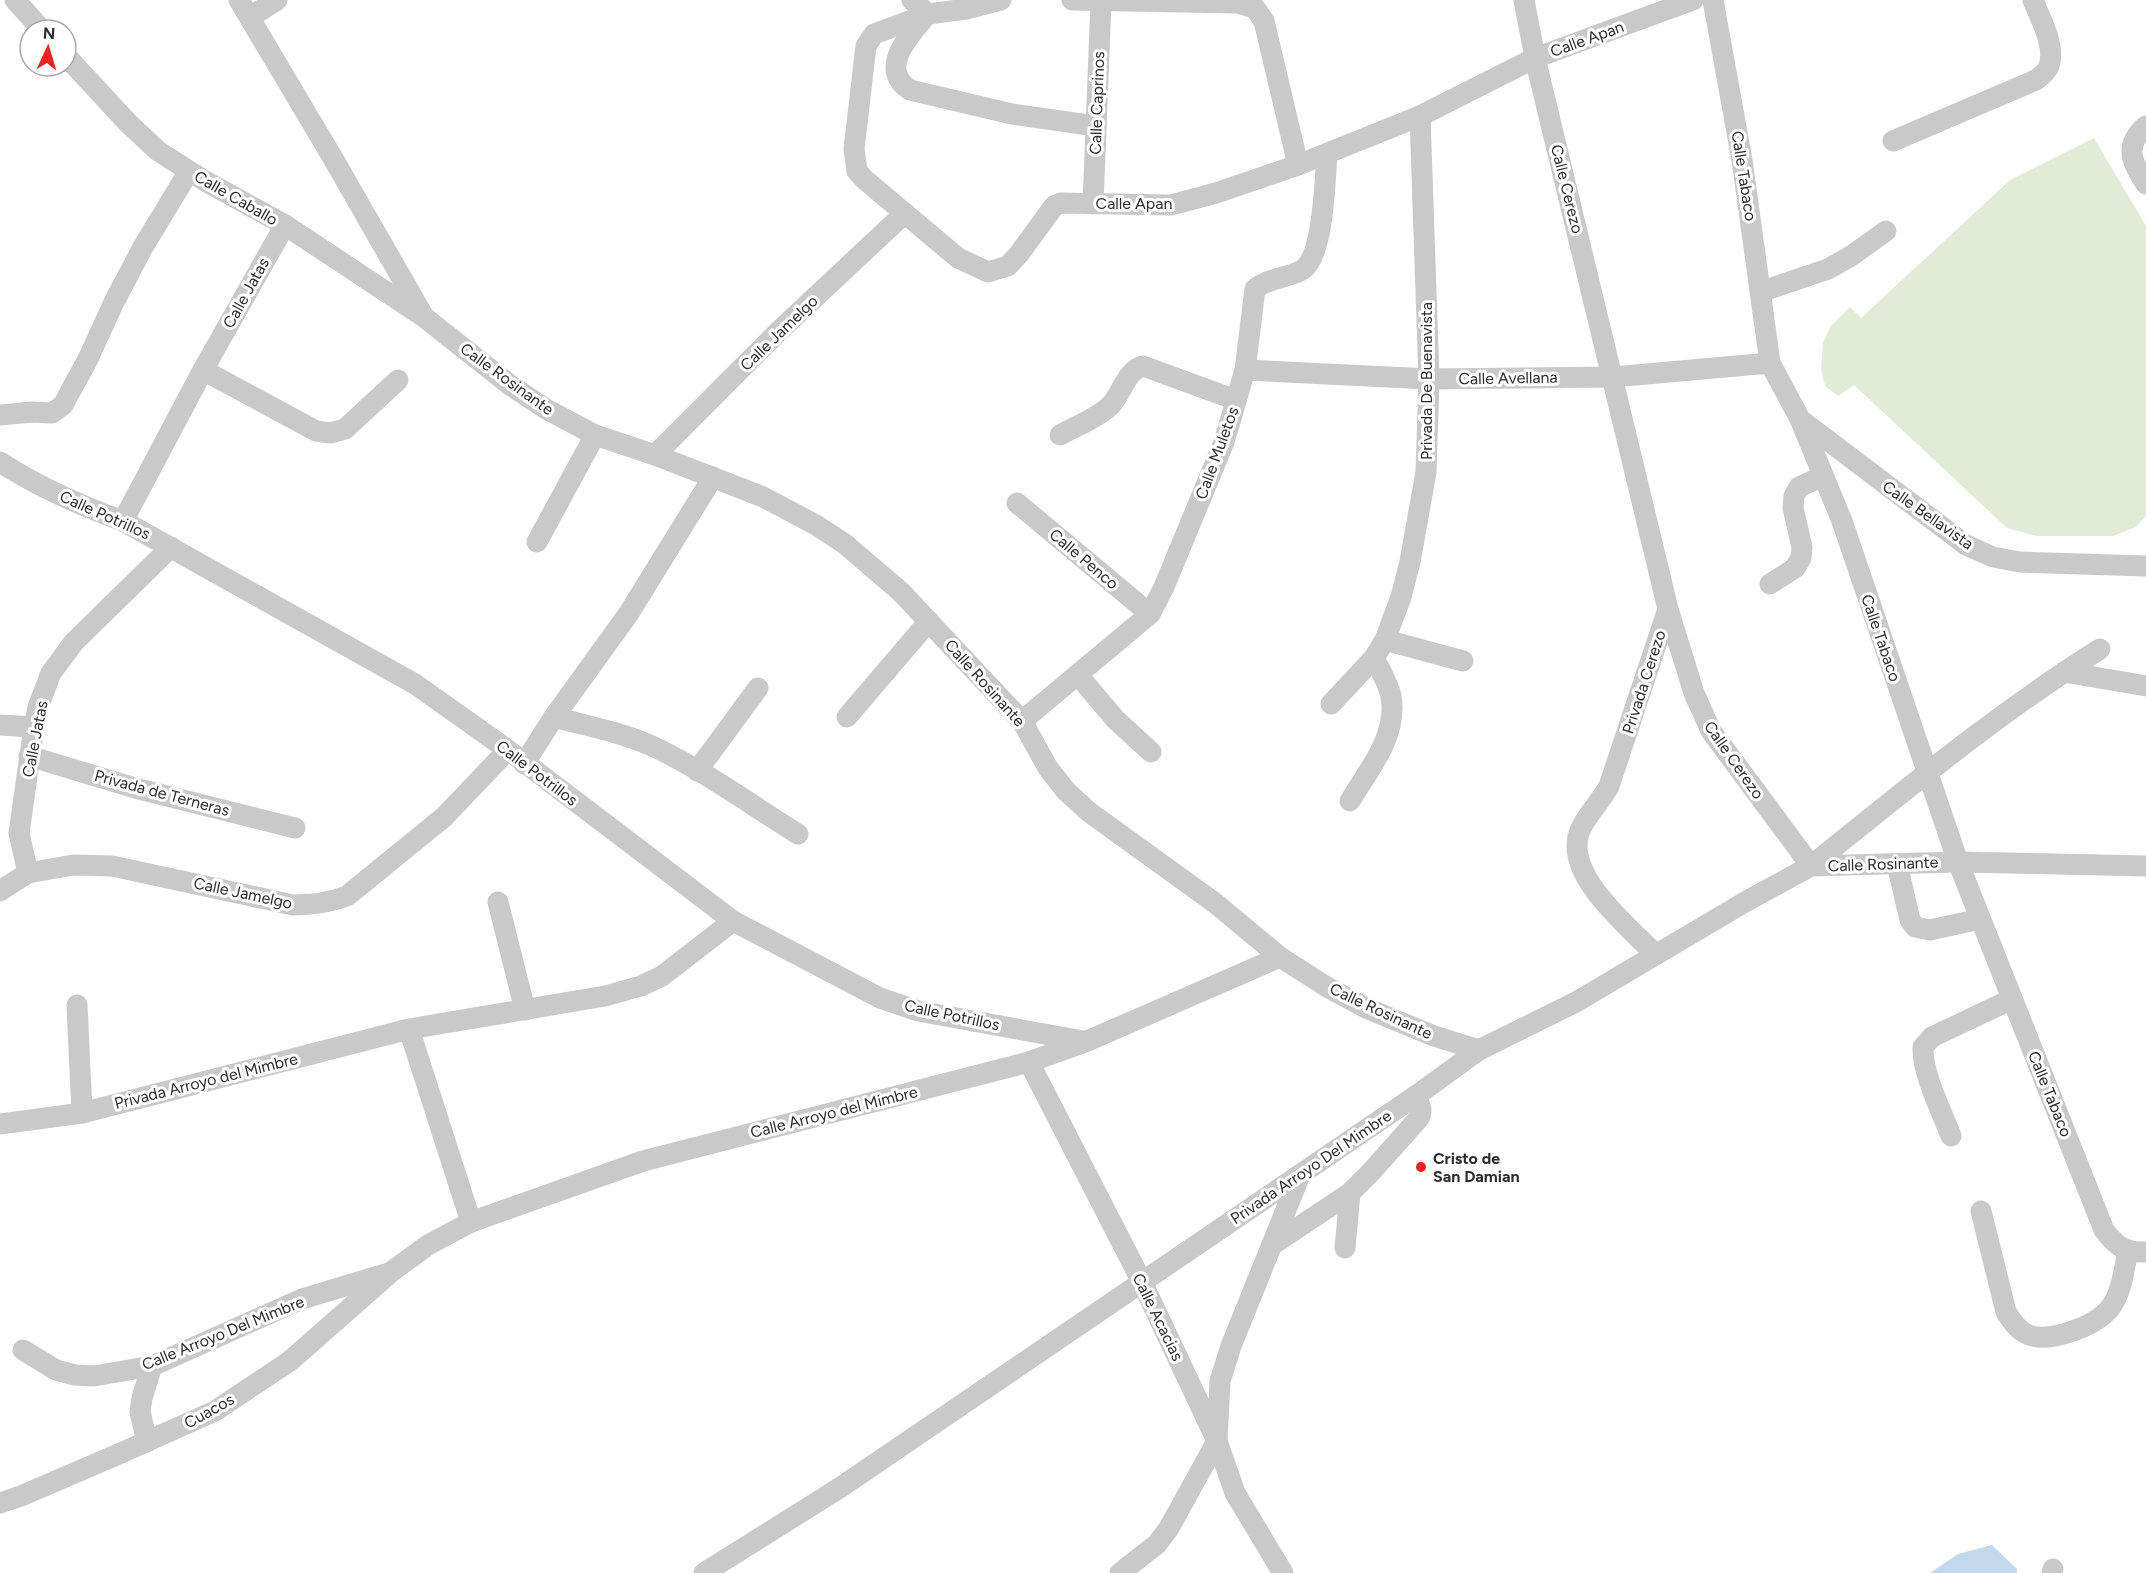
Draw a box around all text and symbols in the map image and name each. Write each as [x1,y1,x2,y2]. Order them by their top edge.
street label: Calle Apan [1548,17,1626,61]
north arrow [18,18,78,78]
text: N [42,24,56,43]
street label: Calle Caprinos [1086,51,1108,155]
street label: Calle Tabaco [1728,130,1760,222]
street label: Calle Cerezo [1547,143,1587,235]
street label: Calle Caballo [191,167,281,229]
street label: Calle Apan [1096,194,1172,213]
street label: Calle Jatas [219,255,273,331]
street label: Calle Jamelgo [736,291,822,375]
street label: Privada De Buenavista [1417,302,1436,460]
street label: Calle Rosinante [457,339,558,419]
street label: Calle Avellana [1458,368,1558,388]
street label: Calle Muletos [1192,404,1242,502]
street label: Calle Bellavista [1879,477,1977,553]
street label: Calle Potrillos [57,487,153,543]
street label: Calle Penco [1046,525,1122,593]
street label: Calle Tabaco [1857,592,1905,684]
street label: Privada Cerezo [1618,628,1670,736]
street label: Calle Rosinante [941,636,1029,731]
street label: Calle Jatas [18,699,52,779]
street label: Calle Cerezo [1700,717,1768,803]
street label: Calle Potrillos [493,736,581,810]
street label: Privada de Terneras [92,766,232,820]
street label: Calle Rosinante [1827,853,1939,875]
street label: Calle Jamelgo [192,873,294,913]
street label: Calle Rosinante [1327,979,1435,1043]
street label: Calle Potrillos [903,996,1001,1034]
street label: Calle Tabaco [2024,1048,2076,1140]
street label: Privada Arroyo del Mimbre [112,1049,300,1113]
street label: Calle Arroyo del Mimbre [748,1082,920,1142]
street label: Privada Arroyo Del Mimbre [1227,1106,1395,1228]
place label: Cristo de San Damian [1433,1149,1520,1186]
marker: Cristo de San Damian [1414,1160,1428,1174]
street label: Calle Acacias [1129,1270,1187,1364]
street label: Calle Arroyo Del Mimbre [139,1292,307,1374]
street label: Cuacos [181,1390,237,1432]

